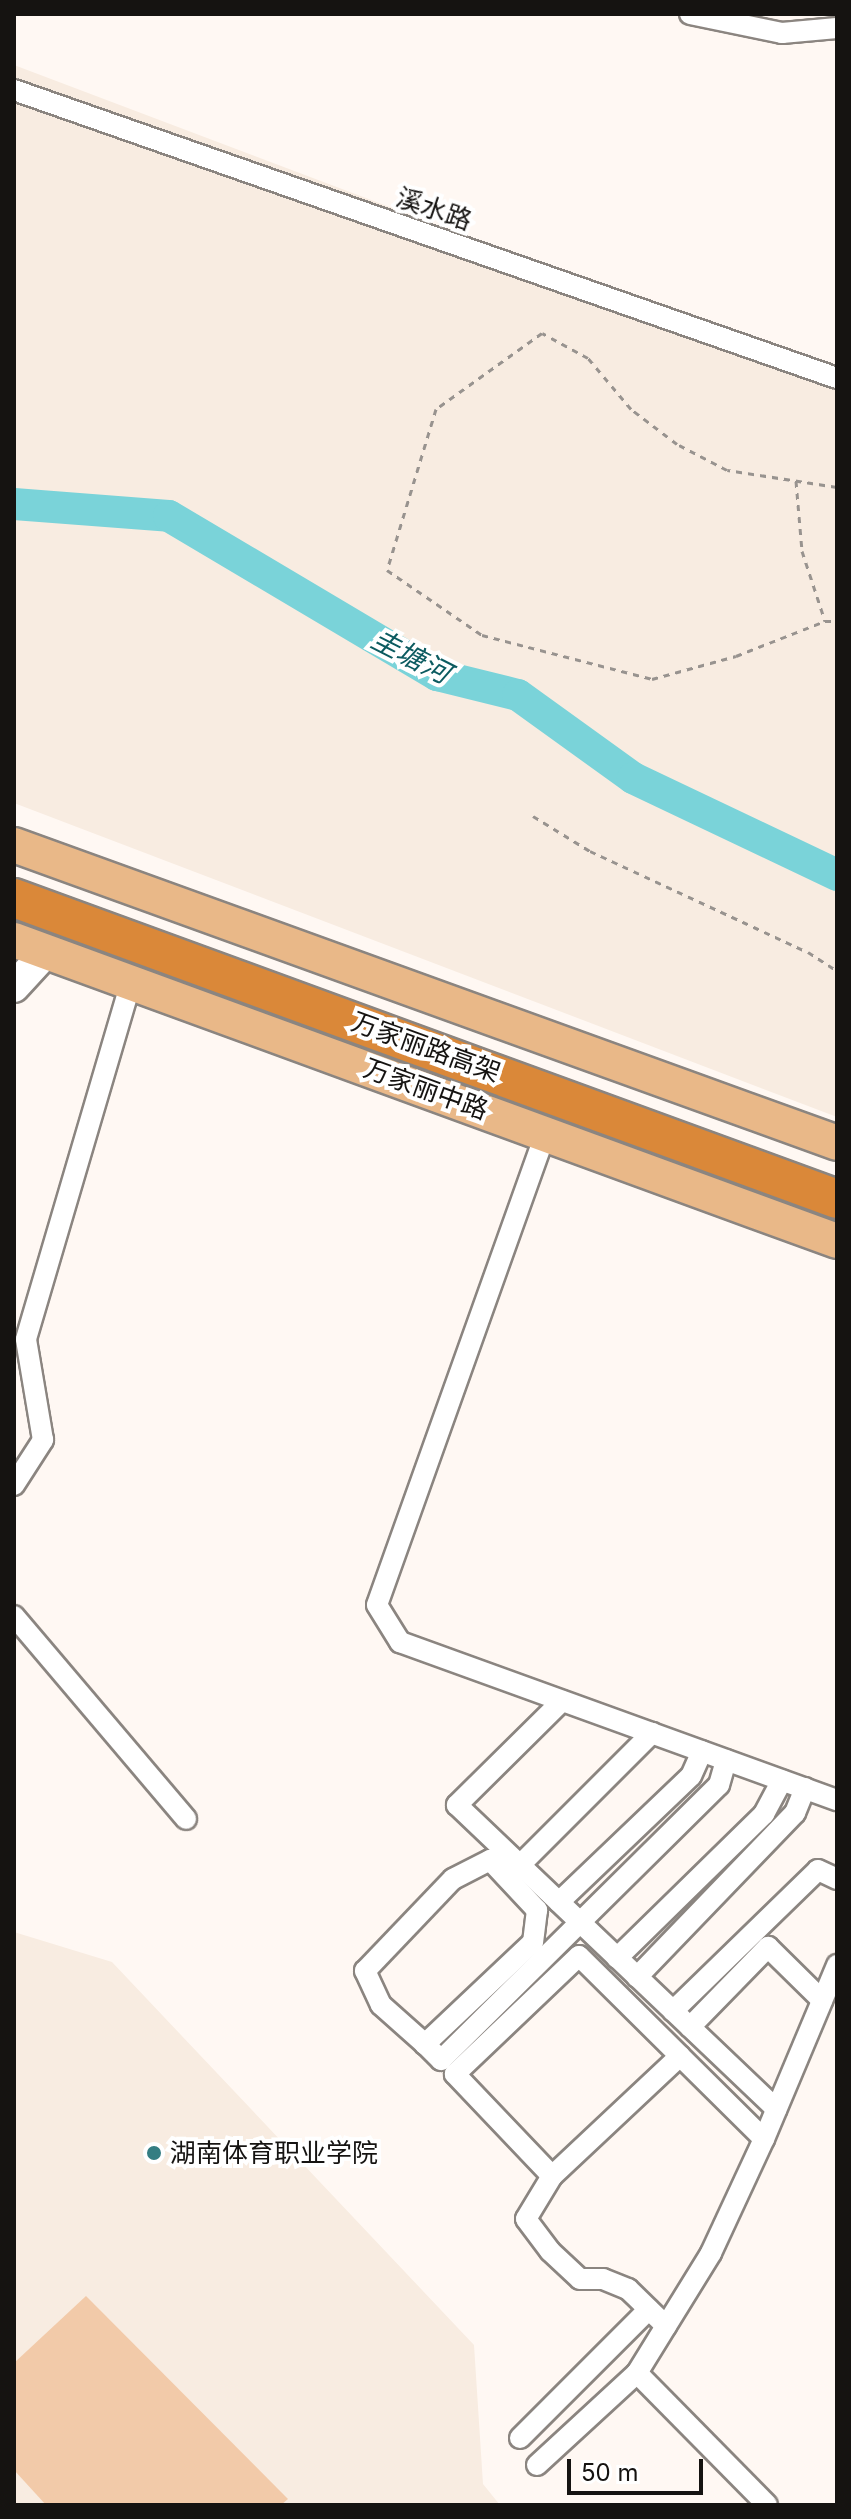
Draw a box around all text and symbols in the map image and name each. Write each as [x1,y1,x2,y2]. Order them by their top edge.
street label: 溪水路 [392,182,476,236]
water label: 圭塘河 [366,622,456,690]
street label: 万家丽路高架 [347,1006,505,1088]
street label: 万家丽中路 [360,1052,492,1126]
place label: 湖南体育职业学院 [170,2137,378,2169]
marker: 湖南体育职业学院 [145,2144,163,2162]
scale bar [571,2443,707,2493]
text: 50 m [581,2458,639,2487]

